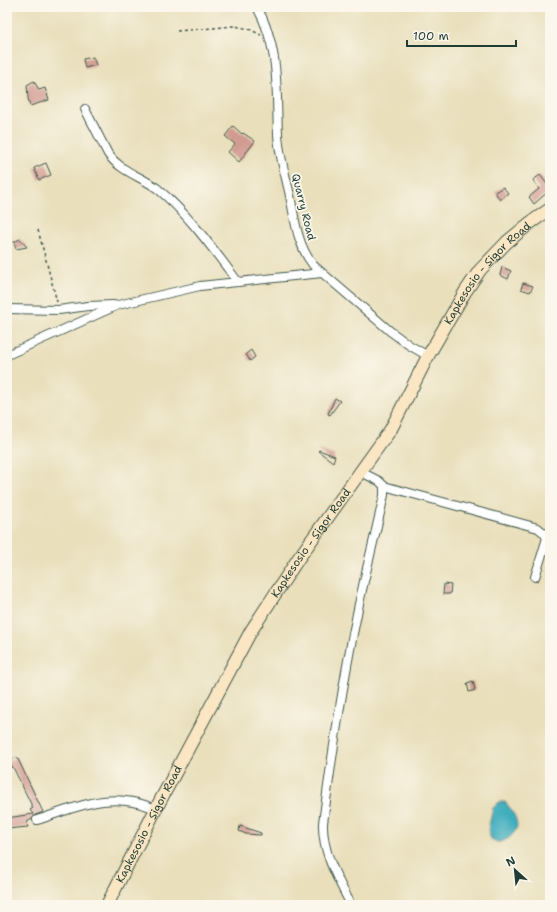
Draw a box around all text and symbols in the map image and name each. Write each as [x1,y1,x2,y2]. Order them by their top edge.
scale bar [407,22,516,48]
text: 100 m [413,28,449,44]
street label: Quarry Road [288,172,319,242]
street label: Kapkesosio - Sigor Road [441,218,534,327]
street label: Kapkesosio - Sigor Road [268,485,354,601]
street label: Kapkesosio - Sigor Road [113,763,186,886]
north arrow [495,850,535,890]
text: N [503,853,518,870]

